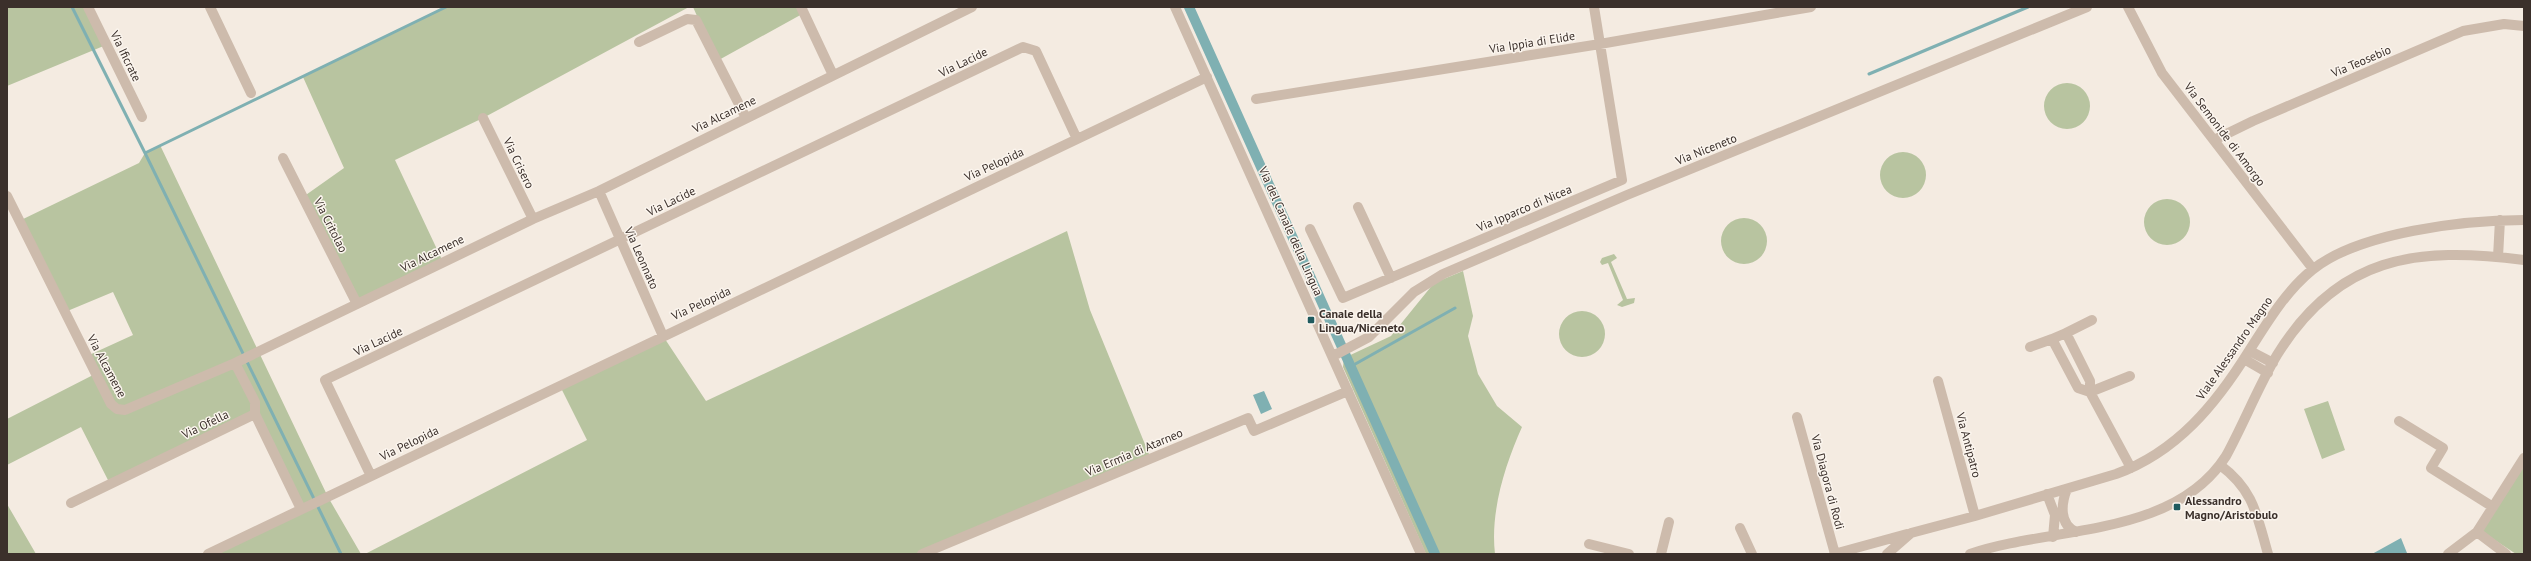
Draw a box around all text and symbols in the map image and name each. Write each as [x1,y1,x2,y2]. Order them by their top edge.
street label: Via Ificrate [107,27,145,84]
street label: Via Ippia di Elide [1487,28,1576,56]
street label: Via Teosebio [2328,42,2393,81]
street label: Via Lacide [935,44,990,81]
street label: Via Semonide di Amorgo [2180,78,2269,189]
street label: Via Alcamene [689,92,758,136]
street label: Via Niceneto [1672,130,1739,168]
street label: Via Crisero [500,134,538,191]
street label: Via Pelopida [961,144,1026,185]
street label: Via del Canale della Lingua [1255,163,1326,298]
street label: Via Ipparco di Nicea [1473,181,1574,235]
street label: Via Lacide [643,183,698,220]
street label: Via Critolao [310,194,351,255]
street label: Via Leonnato [621,224,662,291]
street label: Via Alcamene [397,231,466,275]
street label: Via Pelopida [668,283,733,324]
street label: Viale Alessandro Magno [2192,293,2275,403]
place label: Canale della Lingua/Niceneto [1319,306,1405,335]
marker: Canale della Lingua/Niceneto [1306,315,1316,325]
street label: Via Lacide [350,323,405,359]
street label: Via Alcamene [84,331,130,400]
street label: Via Ofella [178,406,231,442]
street label: Via Antipatro [1953,410,1985,479]
street label: Via Pelopida [376,422,441,464]
street label: Via Ermia di Atarneo [1082,425,1185,480]
street label: Via Diagora di Rodi [1808,432,1848,531]
place label: Alessandro Magno/Aristobulo [2185,493,2279,522]
marker: Alessandro Magno/Aristobulo [2172,502,2182,512]

